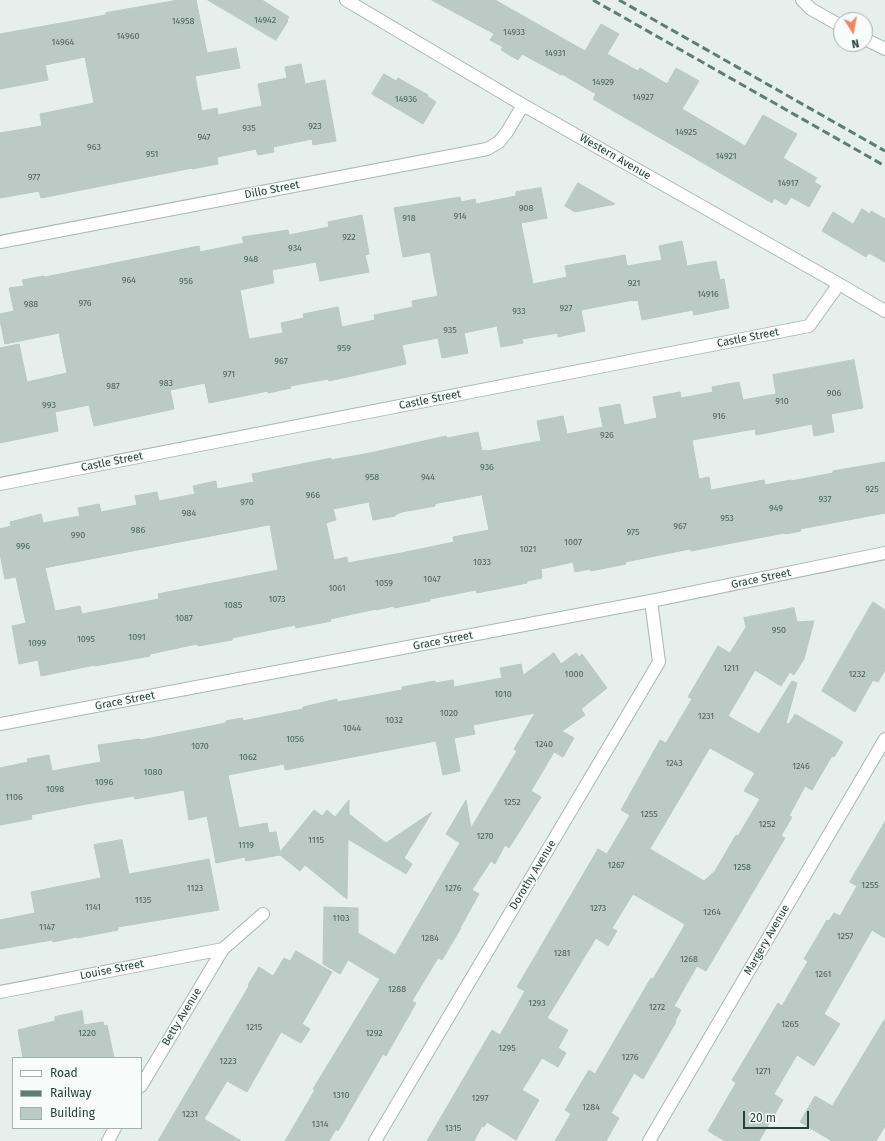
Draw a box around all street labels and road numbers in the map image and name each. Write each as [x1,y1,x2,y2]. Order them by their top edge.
street label: Western Avenue [577,131,653,183]
street label: Dillo Street [243,178,301,202]
street label: Castle Street [716,326,780,350]
street label: Castle Street [398,388,462,412]
street label: Castle Street [80,450,144,474]
street label: Grace Street [730,566,792,592]
street label: Grace Street [412,629,474,653]
street label: Grace Street [94,689,156,713]
street label: Dorothy Avenue [507,838,559,912]
street label: Margery Avenue [741,902,793,978]
street label: Louise Street [79,957,145,983]
street label: Betty Avenue [159,986,205,1048]

